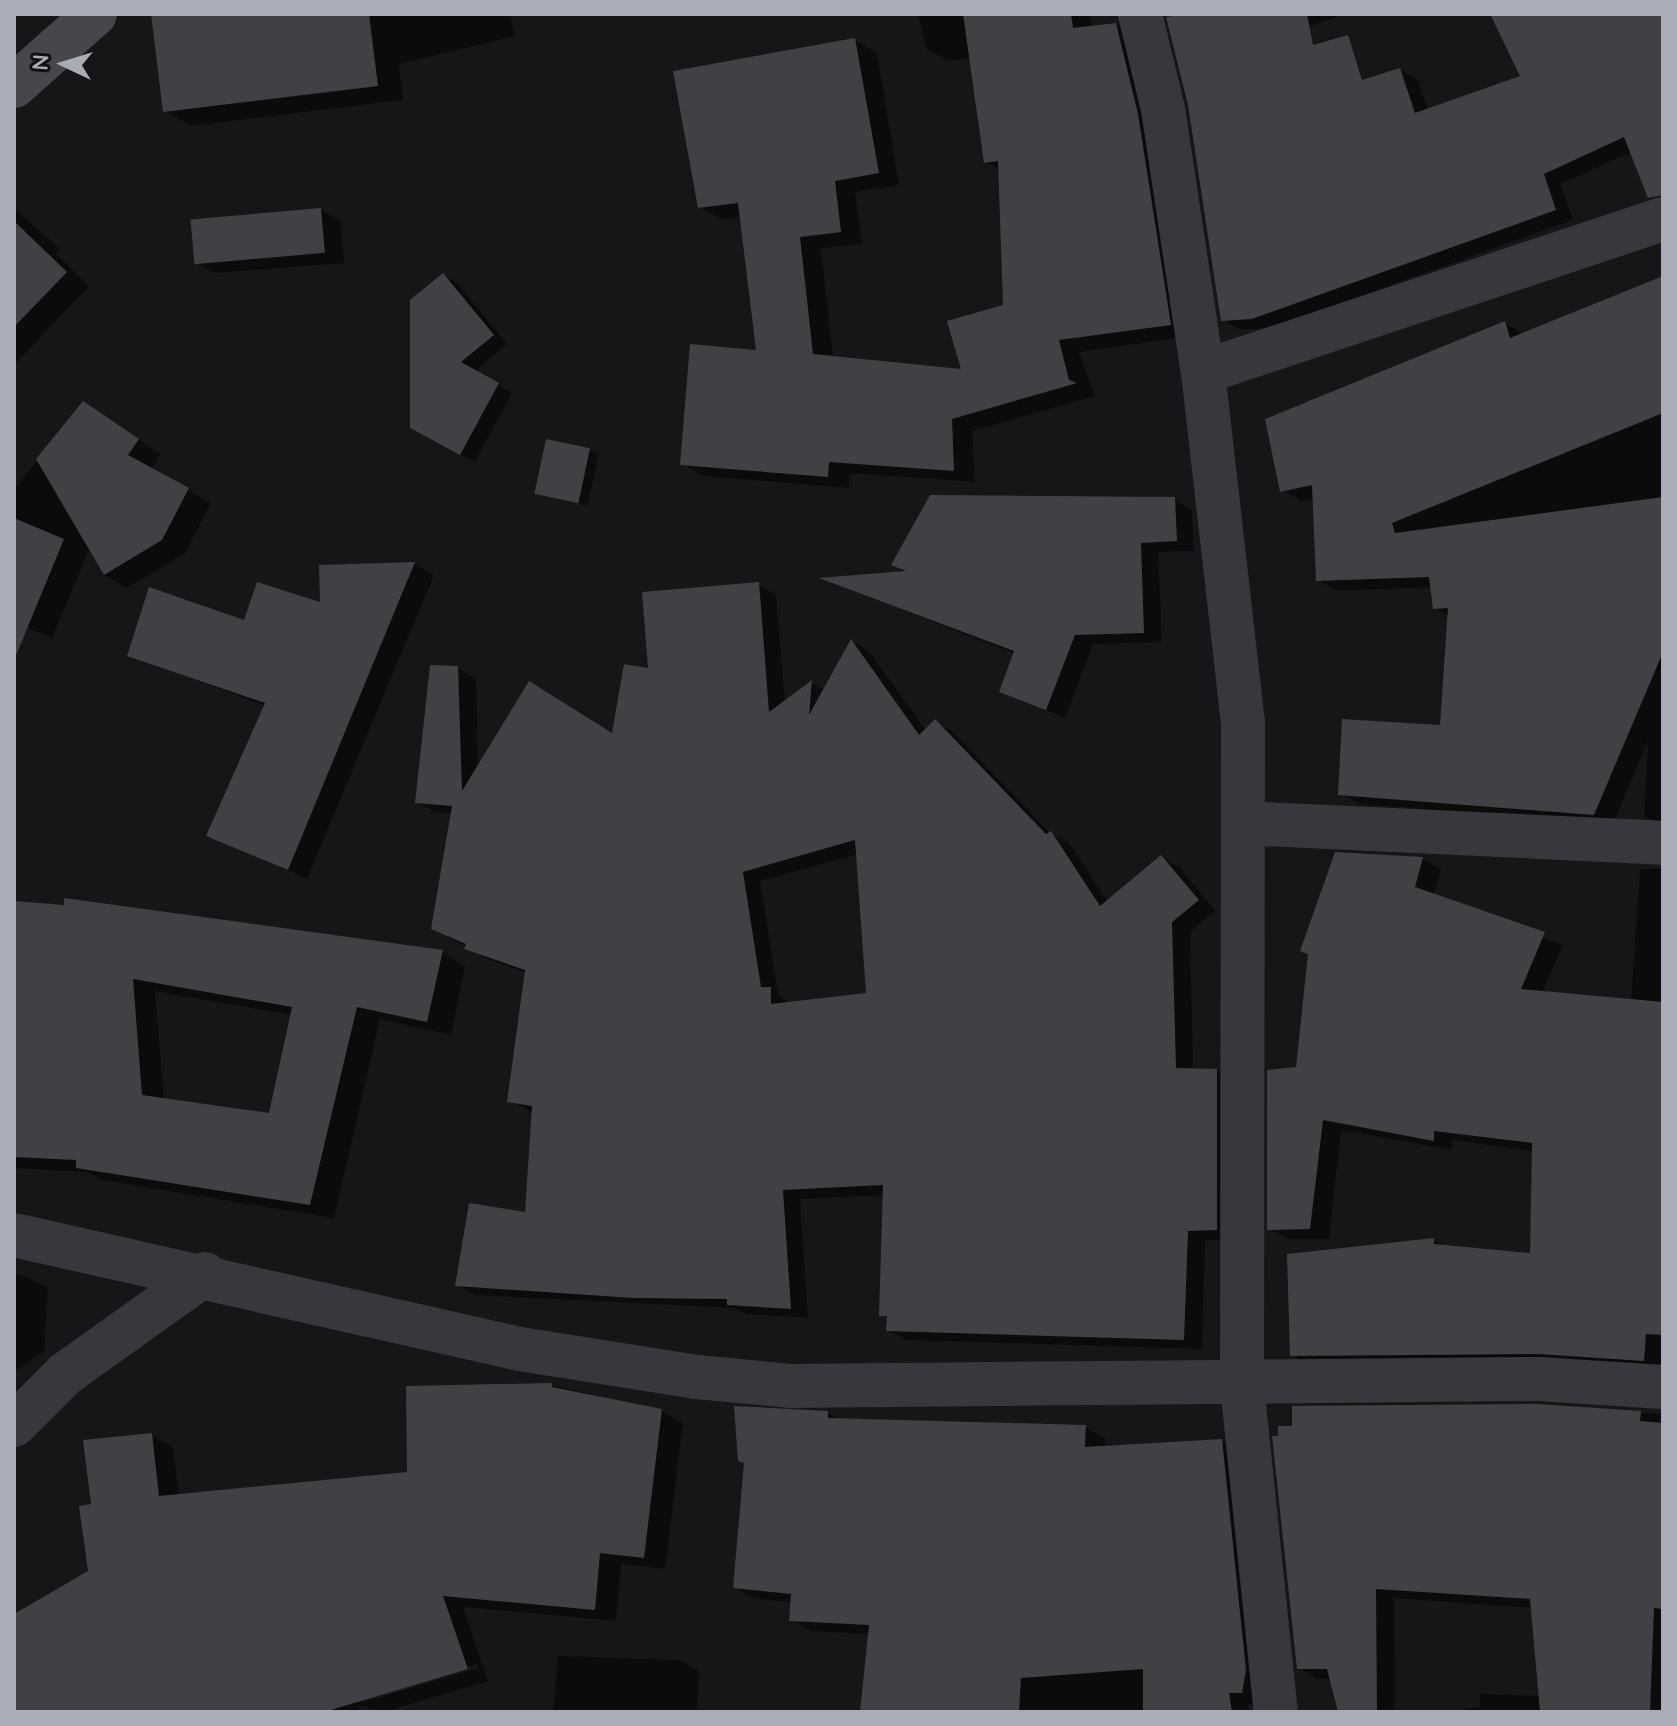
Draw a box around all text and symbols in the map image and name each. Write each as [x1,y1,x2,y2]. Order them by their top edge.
north arrow [24,24,104,104]
text: N [26,53,55,71]

